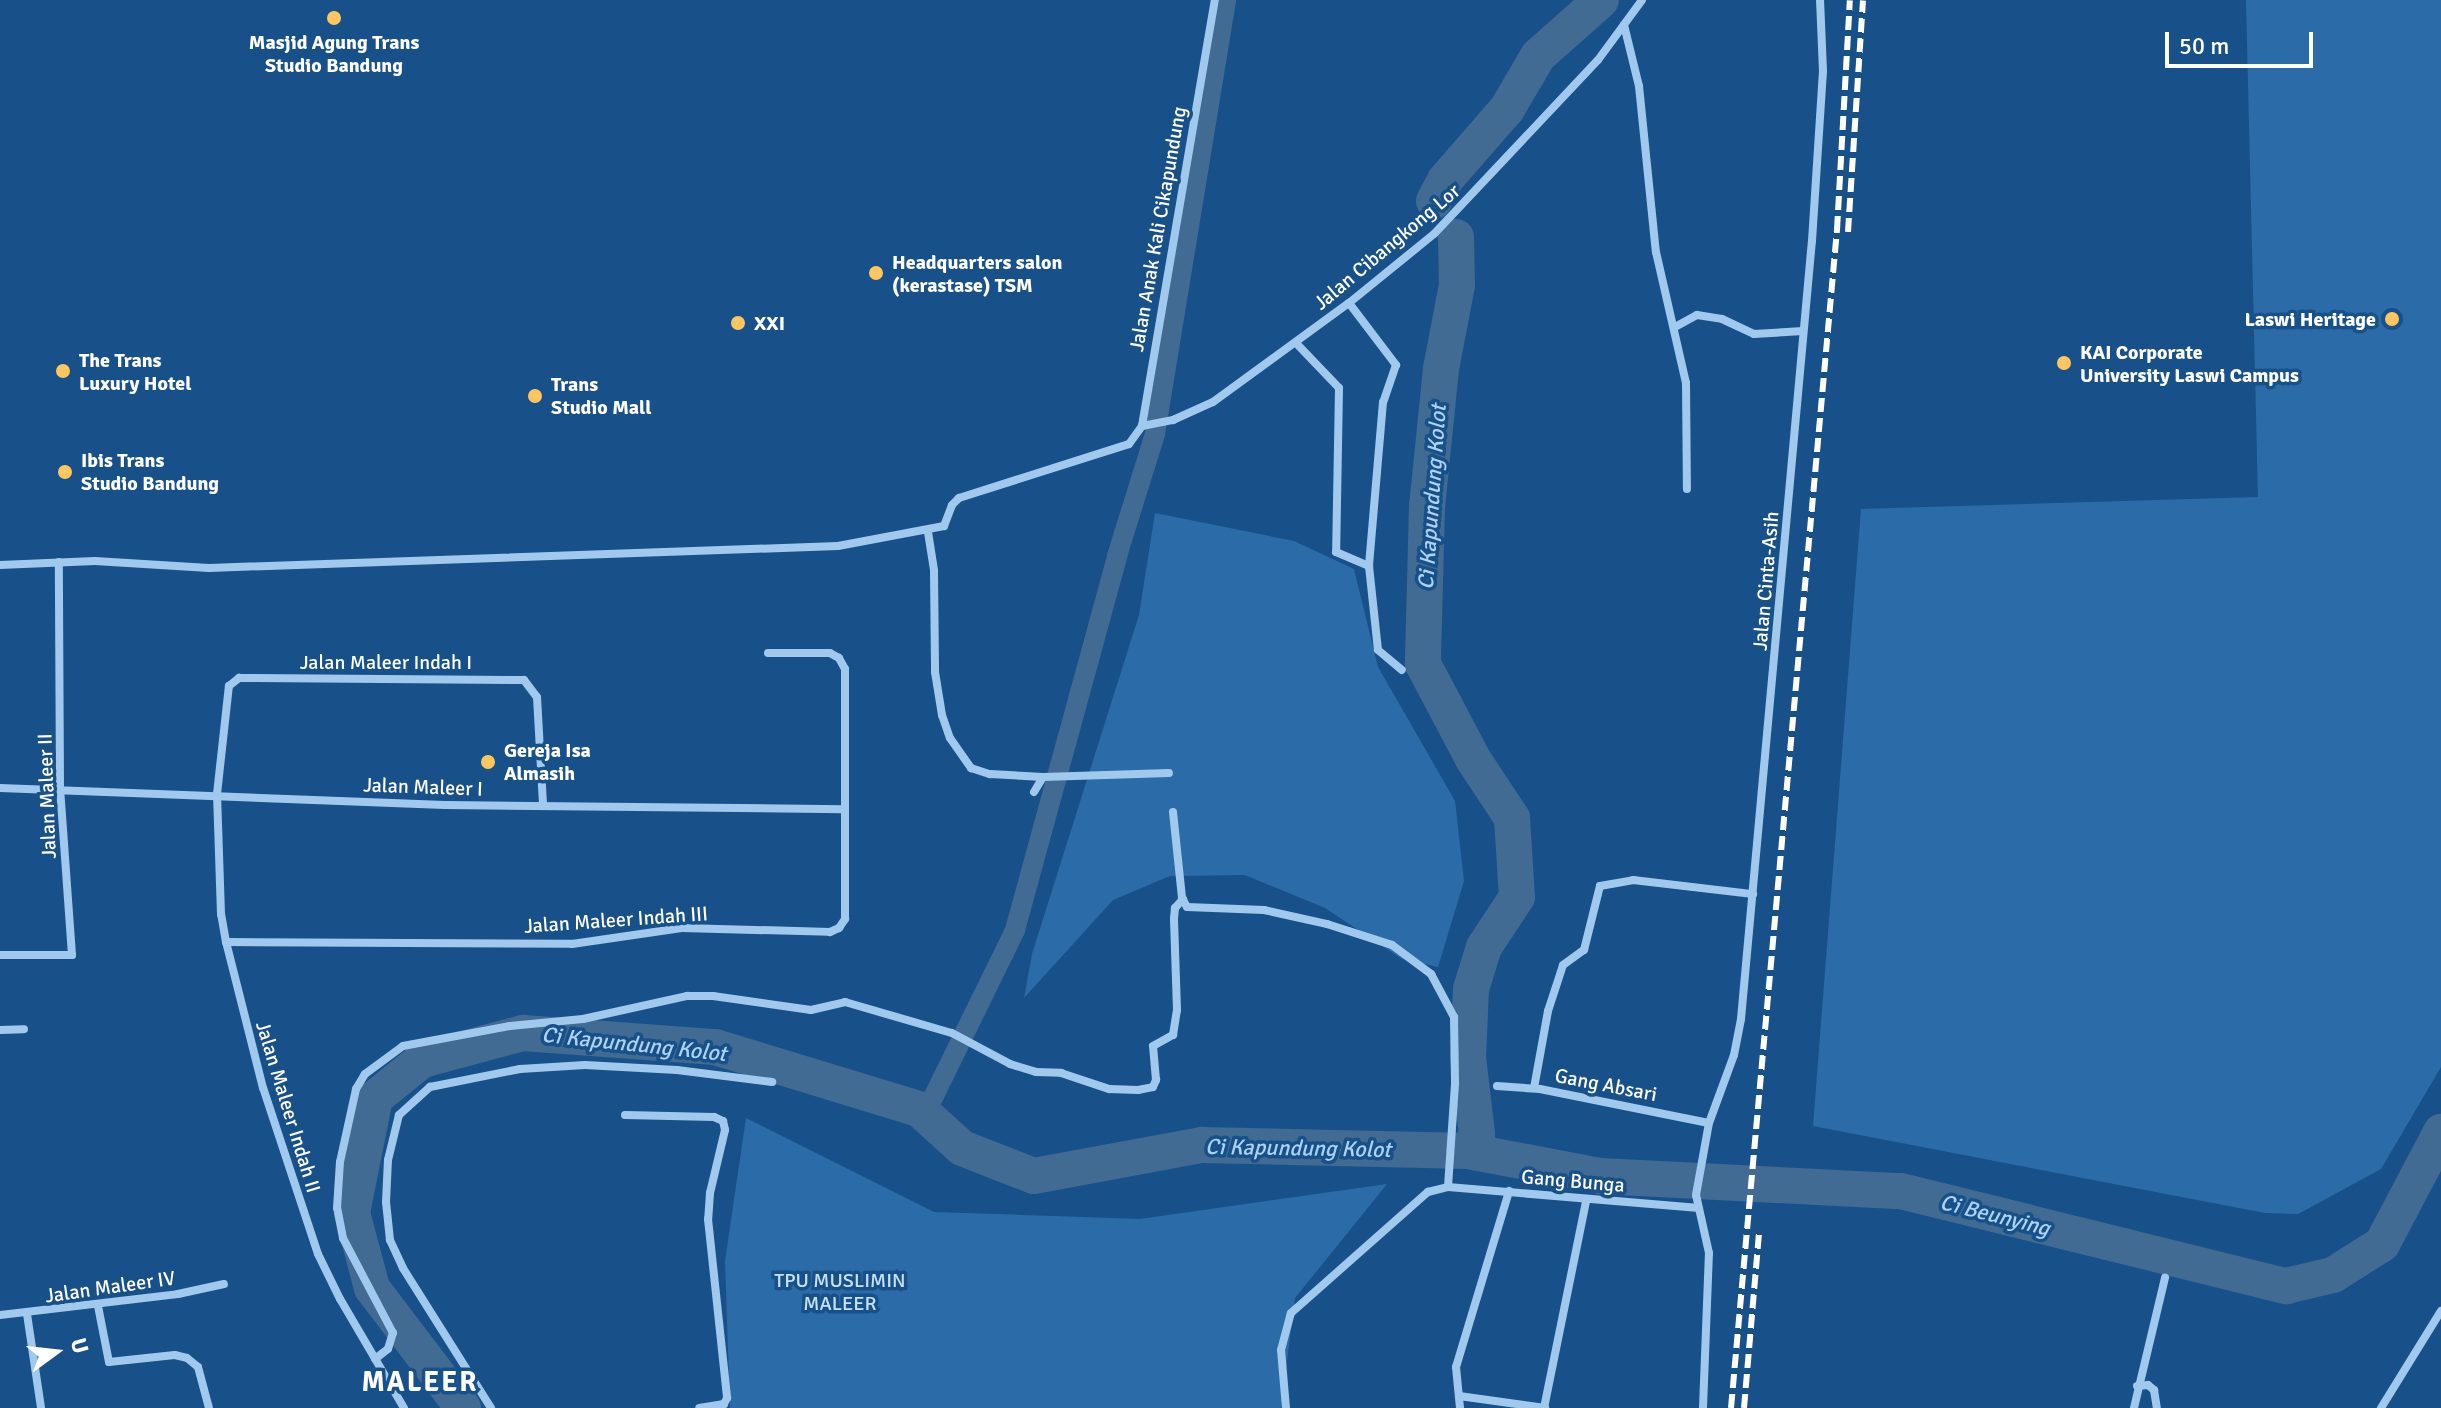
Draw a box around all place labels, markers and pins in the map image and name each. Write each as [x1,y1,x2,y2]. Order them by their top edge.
marker: Masjid Agung Trans Studio Bandung [325,9,343,27]
place label: Masjid Agung Trans Studio Bandung [249,30,419,77]
place label: Headquarters salon (kerastase) TSM [892,250,1062,297]
marker: Headquarters salon (kerastase) TSM [867,264,885,282]
place label: Laswi Heritage [2244,307,2376,331]
marker: Laswi Heritage [2383,310,2401,328]
place label: XXI [754,311,785,335]
marker: XXI [729,314,747,332]
place label: KAI Corporate University Laswi Campus [2080,340,2299,387]
place label: The Trans Luxury Hotel [79,348,191,395]
marker: KAI Corporate University Laswi Campus [2055,354,2073,372]
marker: The Trans Luxury Hotel [54,362,72,380]
place label: Trans Studio Mall [551,372,651,419]
marker: Trans Studio Mall [526,387,544,405]
place label: Ibis Trans Studio Bandung [81,448,219,495]
marker: Ibis Trans Studio Bandung [56,463,74,481]
place label: Gereja Isa Almasih [504,738,591,785]
marker: Gereja Isa Almasih [479,753,497,771]

